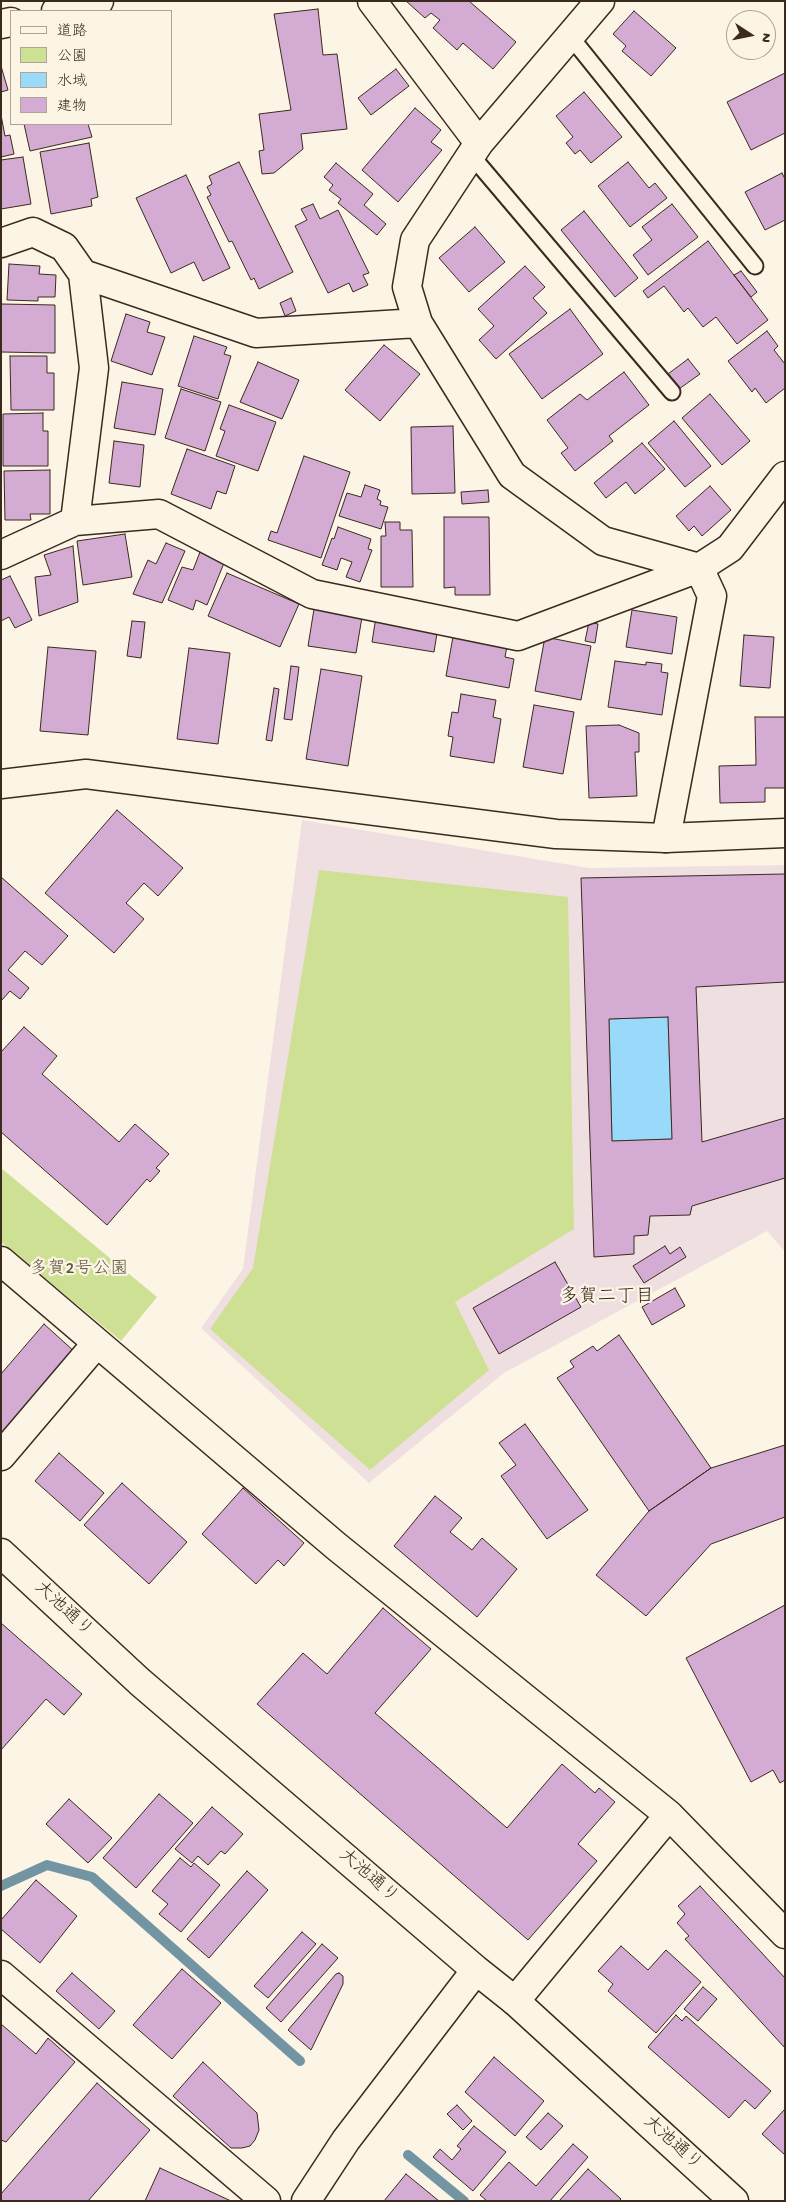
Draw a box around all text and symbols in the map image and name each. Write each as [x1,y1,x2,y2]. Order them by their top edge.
legend [10,10,172,125]
north arrow [726,10,776,60]
text: 道路 [57,23,87,41]
text: N [756,32,774,44]
text: 公園 [57,48,87,66]
text: 水域 [57,73,87,91]
text: 建物 [57,98,87,116]
park label: 多賀2号公園 [30,1259,128,1281]
district label: 多賀二丁目 [560,1287,654,1309]
street label: 大池通り [29,1578,97,1642]
street label: 大池通り [334,1845,402,1909]
street label: 大池通り [638,2112,706,2176]

